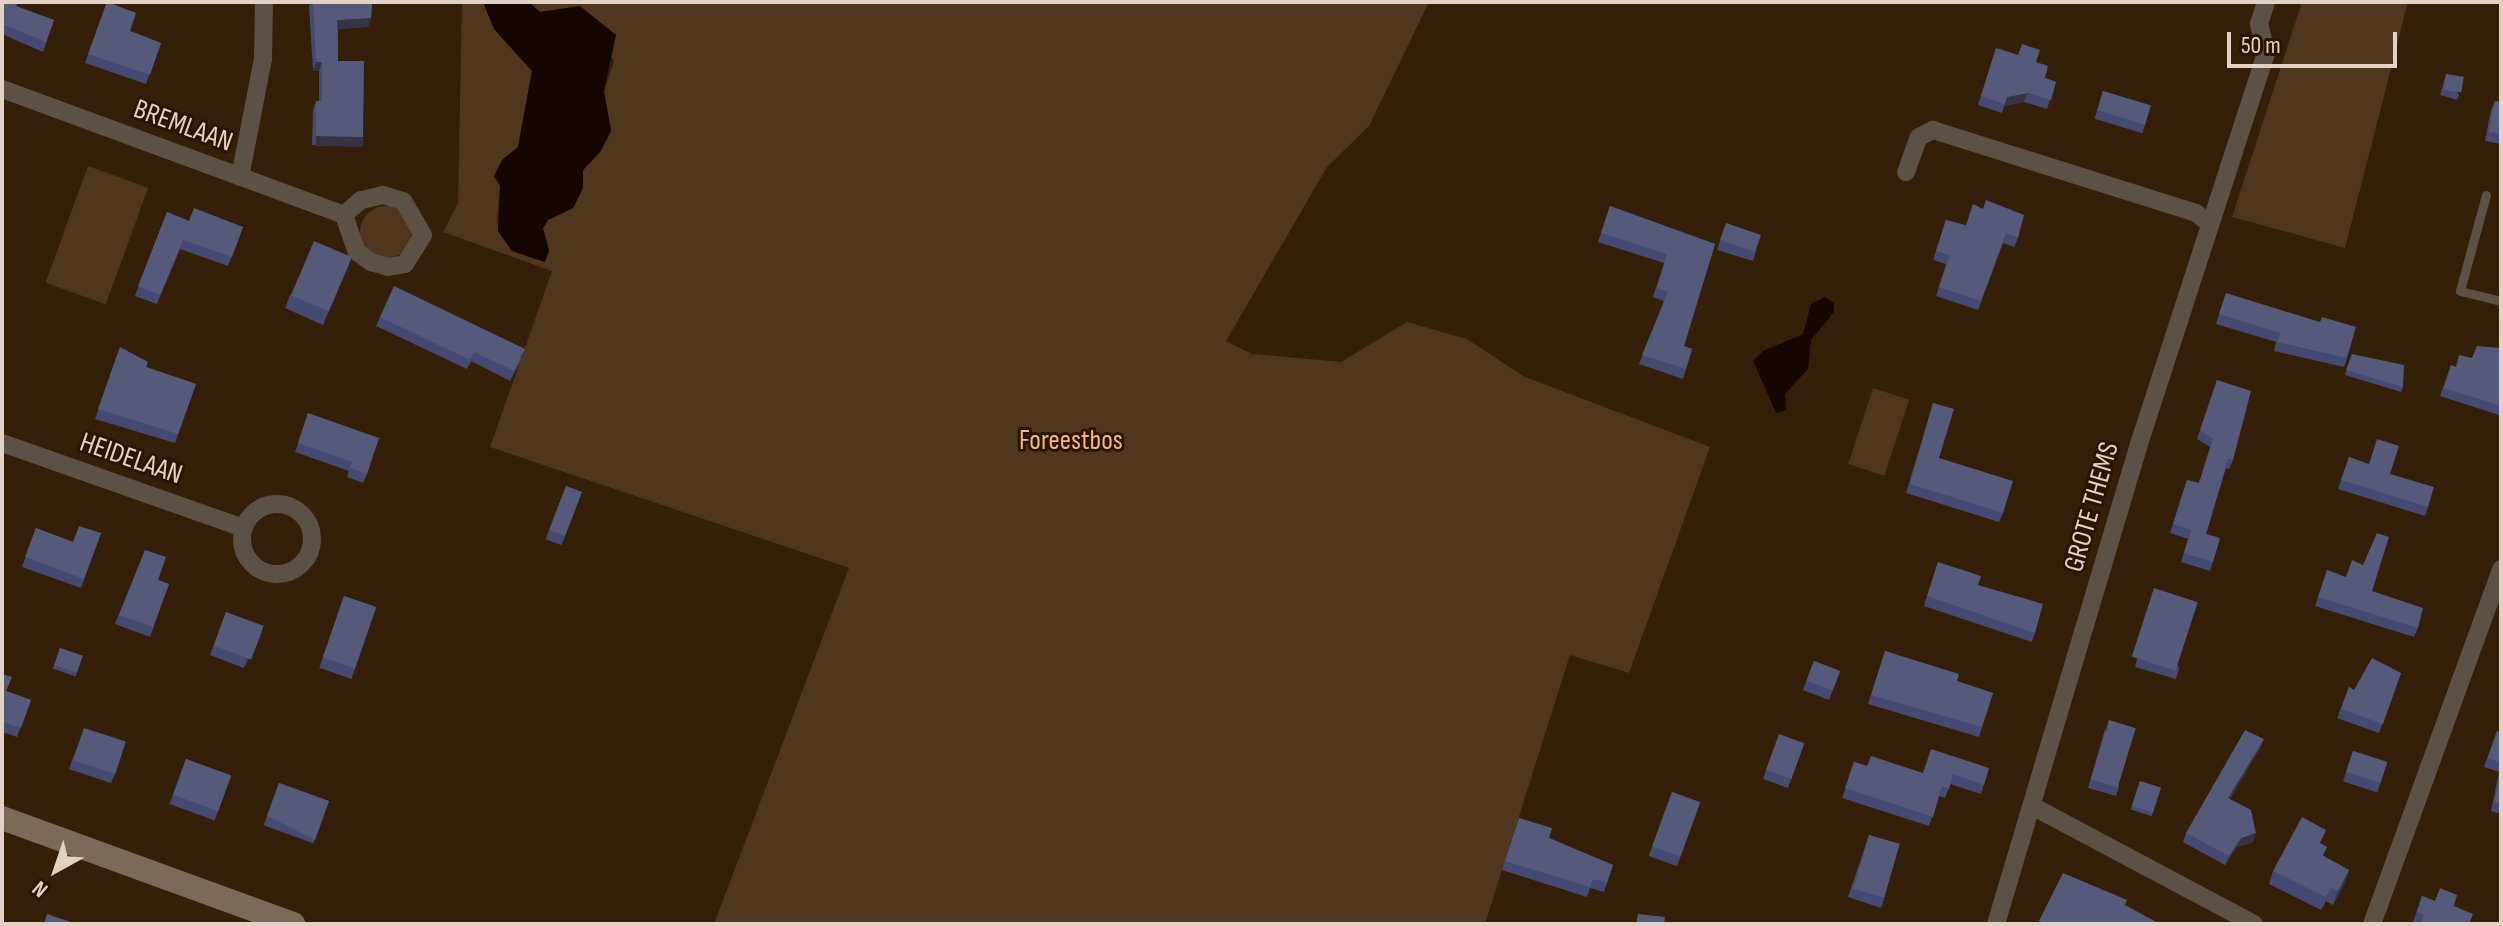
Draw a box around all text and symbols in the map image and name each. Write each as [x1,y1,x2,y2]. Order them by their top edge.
scale bar [2231,16,2401,66]
text: 50 m [2241,31,2281,60]
street label: BREMLAAN [129,93,237,159]
park label: Foreestbos [1019,424,1123,458]
street label: HEIDELAAN [75,426,187,492]
street label: GROTE THEMS [2057,438,2127,576]
north arrow [16,830,96,910]
text: N [27,875,53,903]

